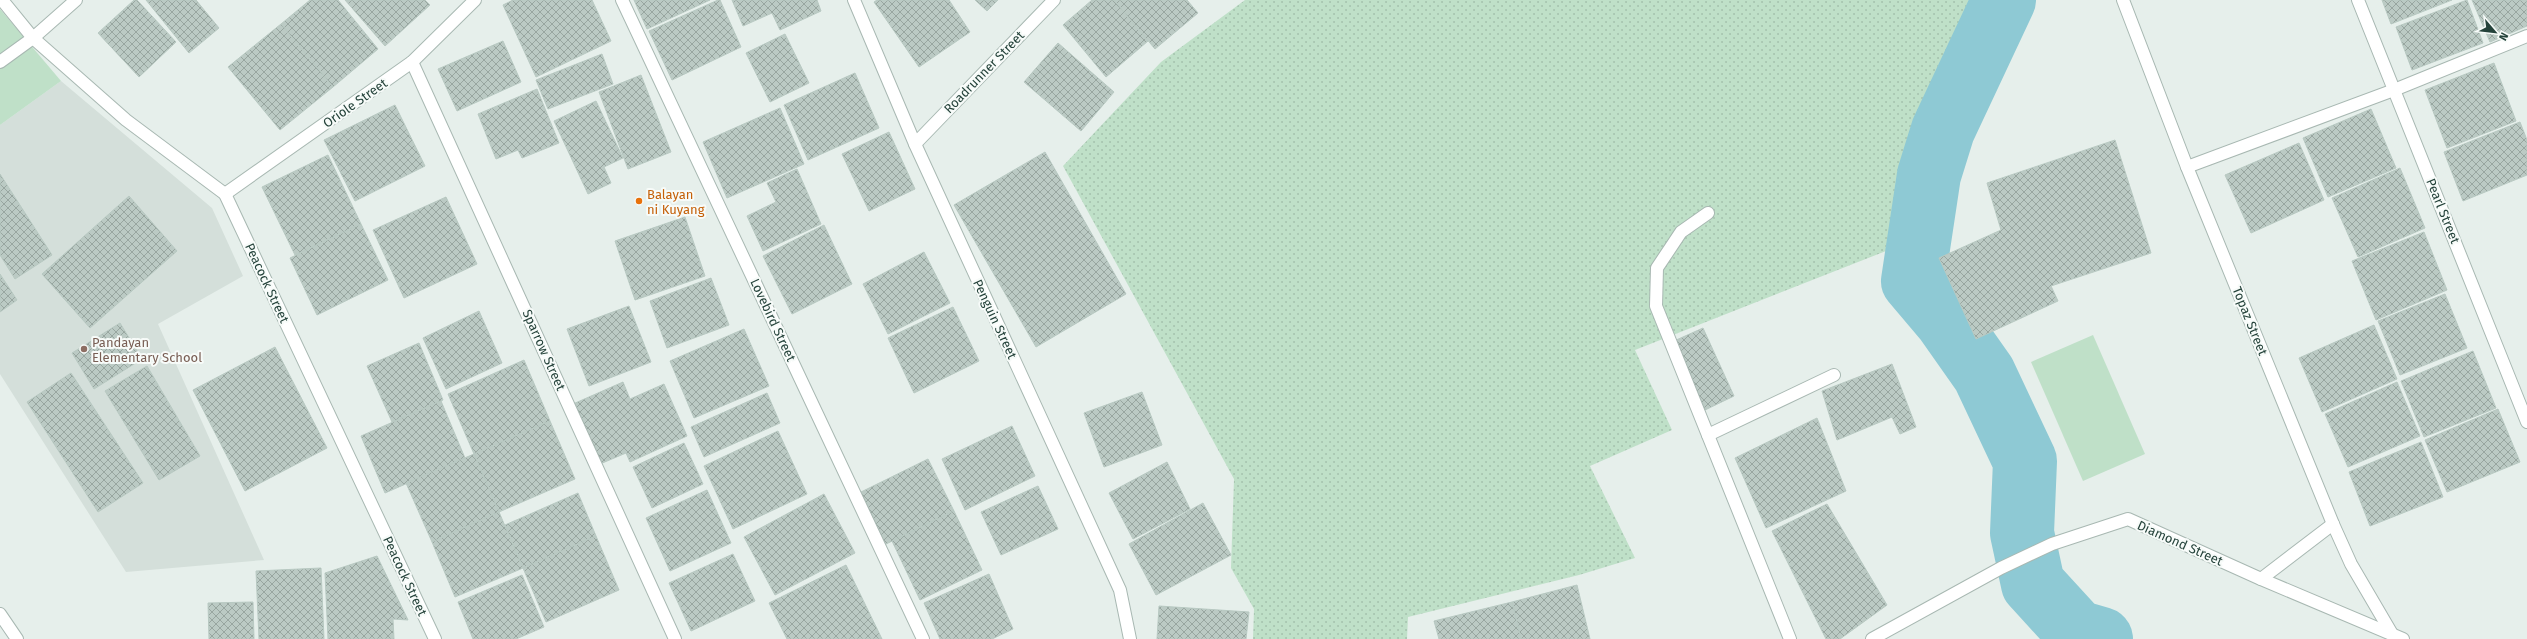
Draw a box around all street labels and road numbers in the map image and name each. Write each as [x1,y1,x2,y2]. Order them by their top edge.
street label: Roadrunner Street [941,28,1027,116]
street label: Oriole Street [320,75,390,131]
street label: Pearl Street [2423,176,2463,246]
street label: Peacock Street [242,241,292,326]
street label: Lovebird Street [747,276,799,364]
street label: Penguin Street [970,277,1020,361]
street label: Topaz Street [2229,285,2271,358]
street label: Sparrow Street [519,307,569,393]
street label: Diamond Street [2135,517,2225,569]
street label: Peacock Street [380,534,430,619]

